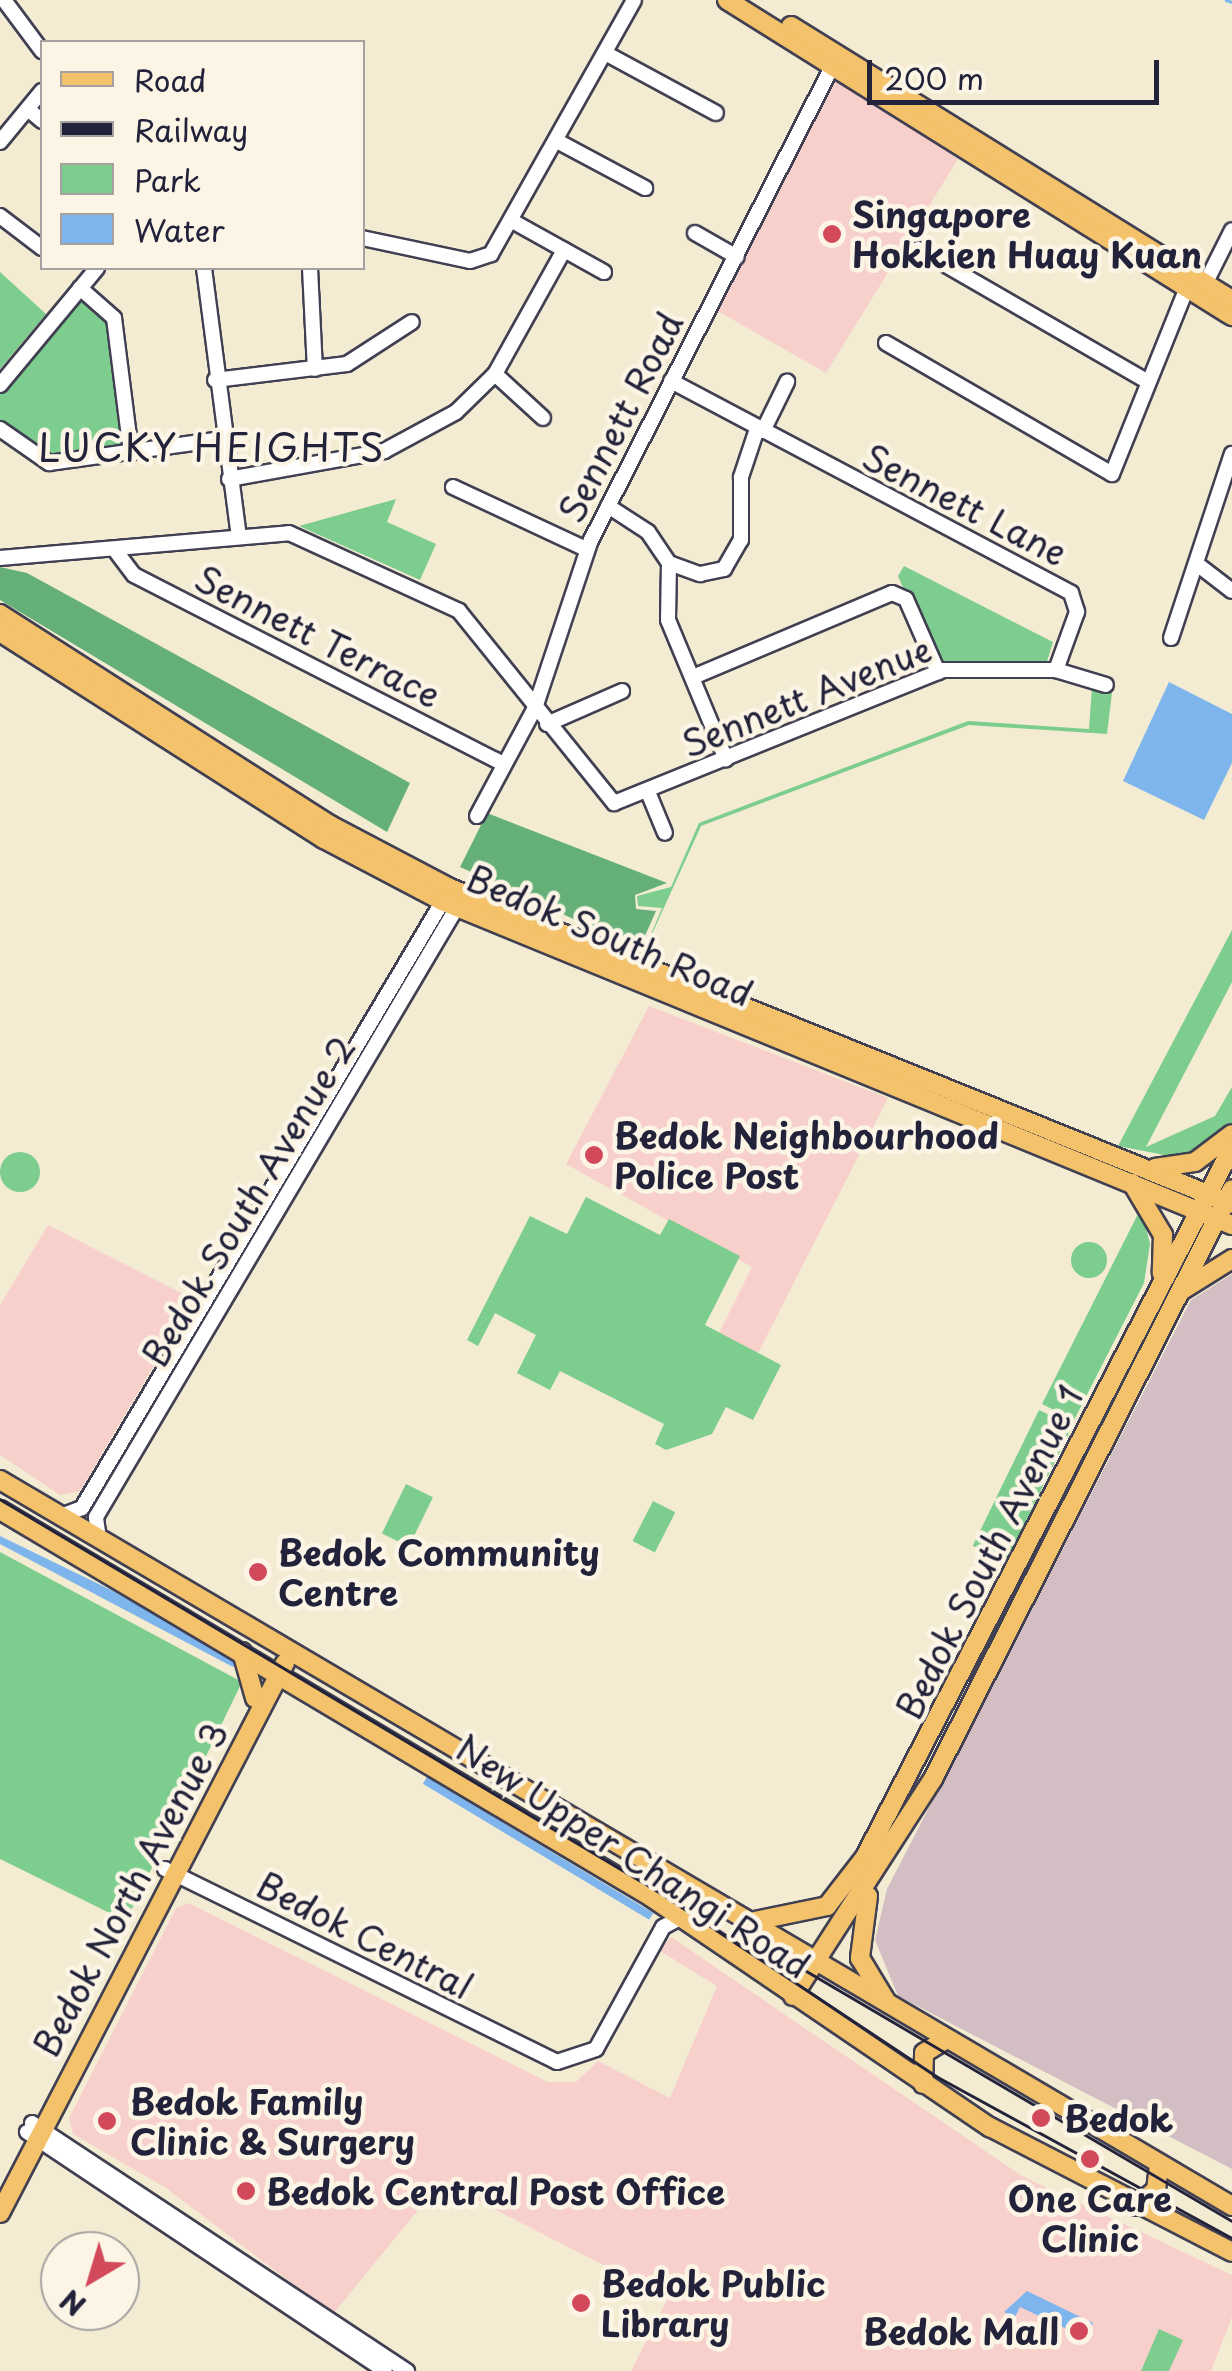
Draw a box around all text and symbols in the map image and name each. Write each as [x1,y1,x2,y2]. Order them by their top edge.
legend [40,40,365,270]
scale bar [872,40,1164,102]
text: 200 m [884,55,984,100]
text: Road [134,57,207,102]
text: Railway [134,107,248,152]
text: Park [134,157,201,202]
place label: Singapore Hokkien Huay Kuan [852,193,1205,275]
text: Water [134,207,225,252]
marker: Singapore Hokkien Huay Kuan [821,223,843,245]
street label: Sennett Road [550,306,690,528]
district label: LUCKY HEIGHTS [40,424,384,470]
street label: Sennett Lane [855,434,1075,574]
street label: Sennett Terrace [188,556,448,716]
street label: Sennett Avenue [676,627,936,765]
street label: Bedok South Road [461,856,759,1014]
street label: Bedok South Avenue 2 [133,1028,363,1374]
place label: Bedok Neighbourhood Police Post [614,1114,999,1196]
marker: Bedok Neighbourhood Police Post [583,1144,605,1166]
street label: Bedok South Avenue 1 [887,1378,1091,1726]
place label: Bedok Community Centre [278,1531,602,1613]
marker: Bedok Community Centre [247,1561,269,1583]
street label: Bedok North Avenue 3 [23,1713,237,2065]
street label: New Upper Changi Road [448,1726,818,1986]
street label: Bedok Central [248,1862,482,2008]
place label: Bedok Family Clinic & Surgery [130,2080,417,2162]
place label: Bedok [1064,2097,1173,2139]
marker: Bedok [1028,2105,1054,2131]
marker: Bedok Family Clinic & Surgery [94,2108,120,2134]
marker: One Care Clinic [1077,2146,1103,2172]
place label: Bedok Central Post Office [266,2170,729,2212]
place label: One Care Clinic [1007,2177,1173,2259]
marker: Bedok Central Post Office [235,2180,257,2202]
north arrow [40,2231,140,2331]
place label: Bedok Public Library [601,2262,826,2344]
text: N [50,2280,94,2327]
marker: Bedok Public Library [570,2292,592,2314]
place label: Bedok Mall [862,2310,1059,2352]
marker: Bedok Mall [1068,2320,1090,2342]

